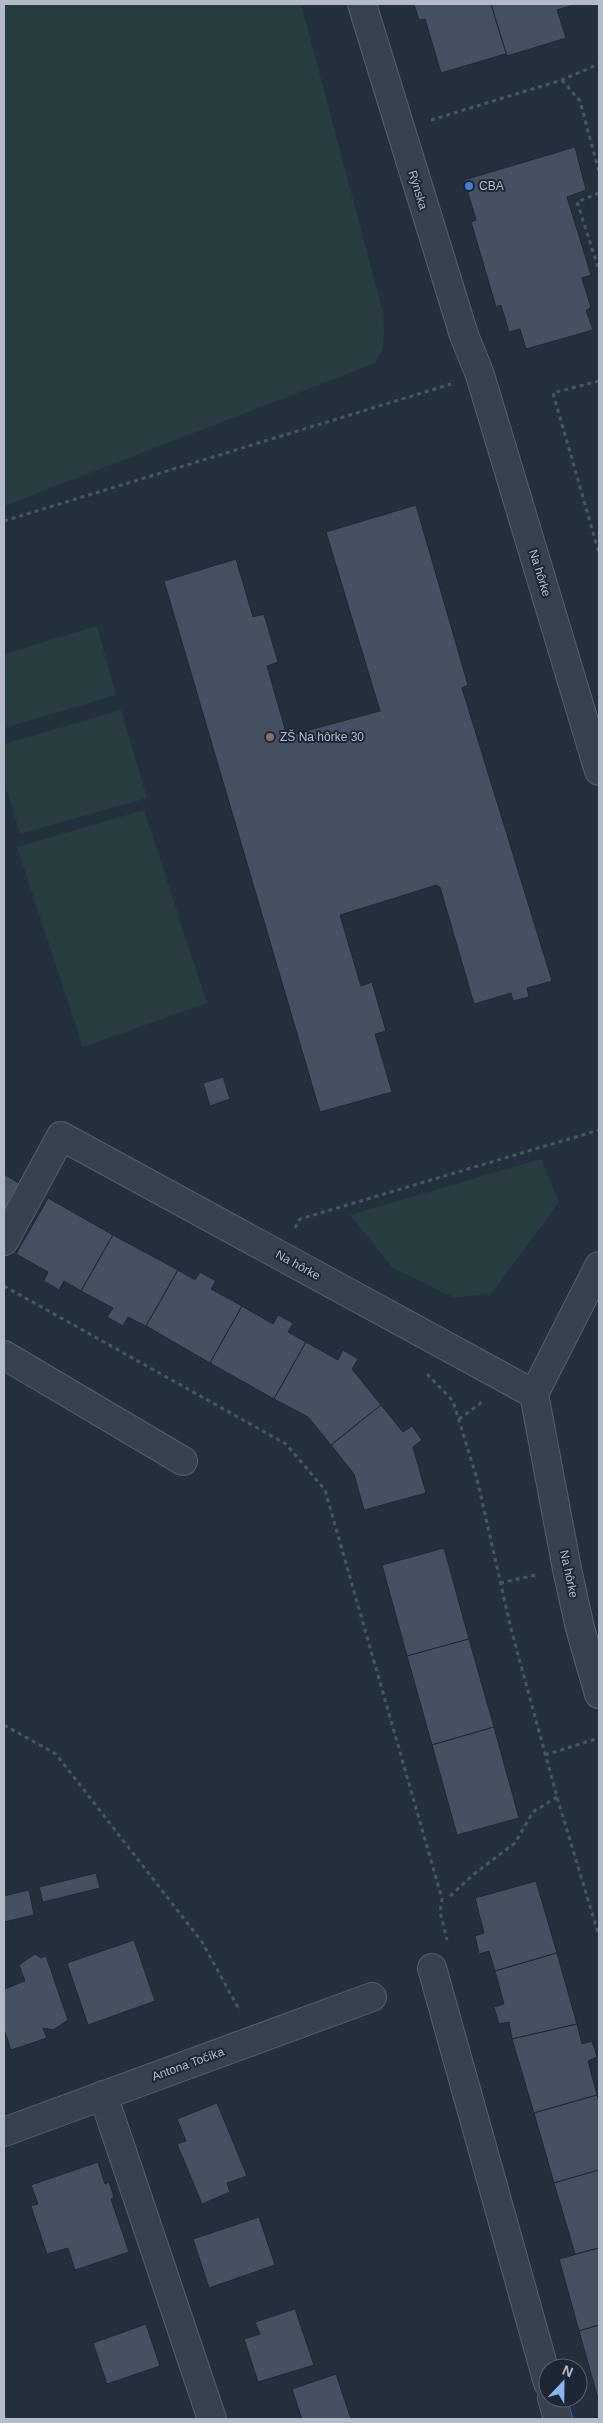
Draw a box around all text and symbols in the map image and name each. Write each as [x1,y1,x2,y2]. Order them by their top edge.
street label: Rýnska [405,169,431,211]
place label: CBA [479,179,504,193]
marker: CBA [463,180,475,192]
street label: Na hôrke [526,548,554,599]
place label: ZŠ Na hôrke 30 [280,729,364,744]
marker: ZŠ Na hôrke 30 [264,731,276,743]
street label: Na hôrke [273,1247,323,1283]
street label: Na hôrke [557,1549,581,1600]
street label: Antona Točíka [150,2044,226,2084]
north arrow [538,2358,588,2408]
text: N [560,2362,576,2380]

